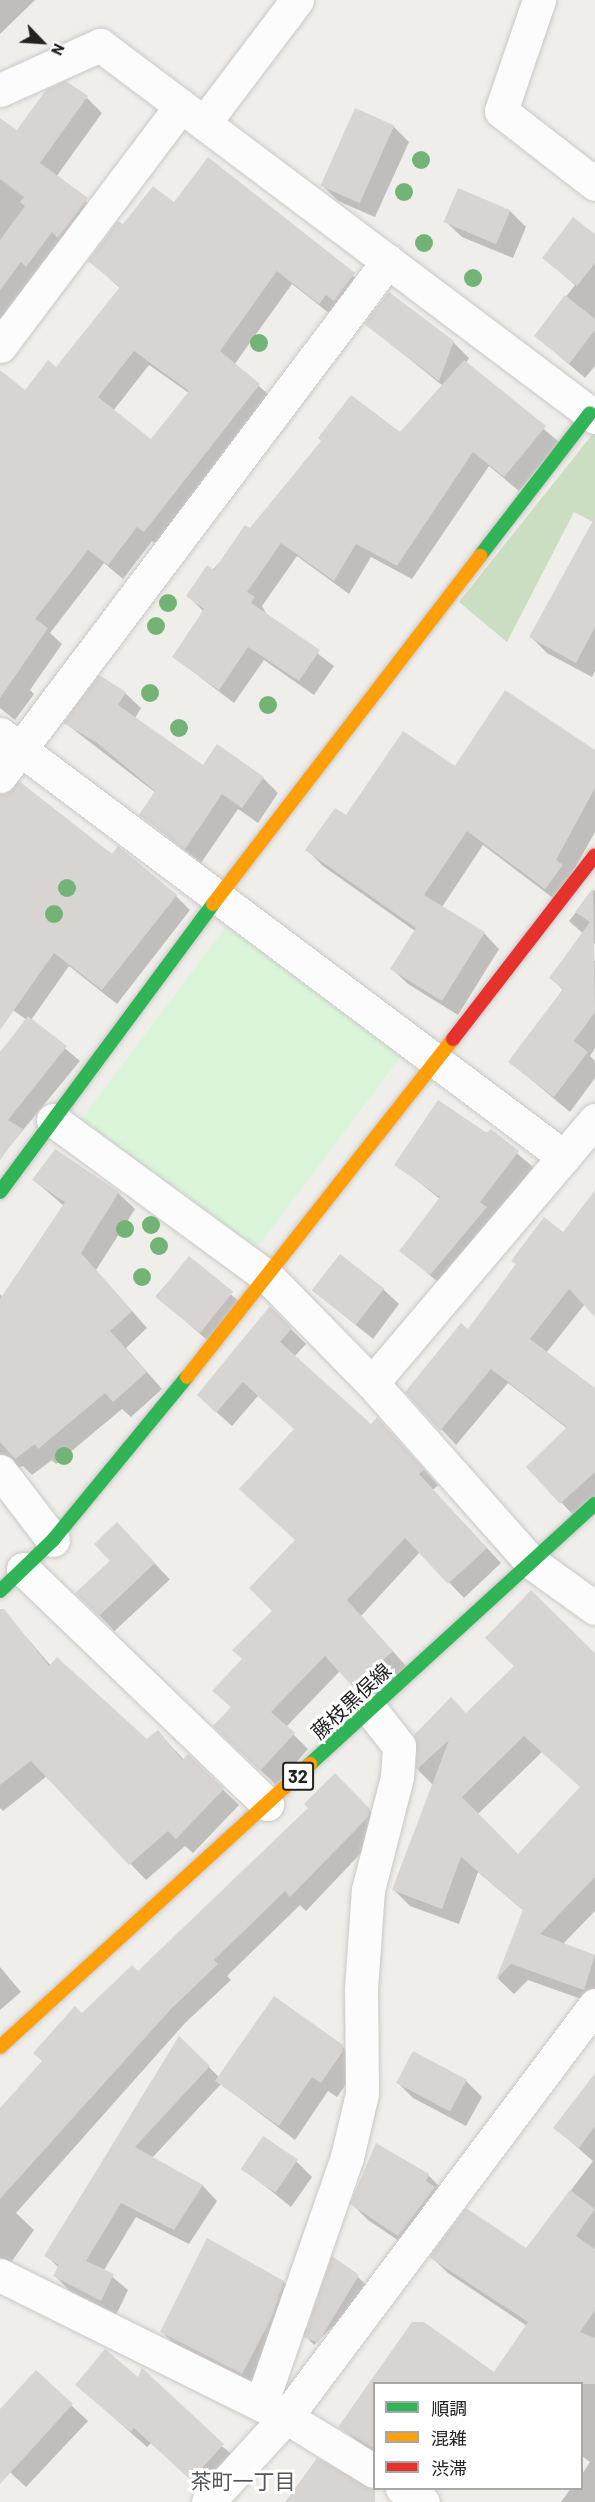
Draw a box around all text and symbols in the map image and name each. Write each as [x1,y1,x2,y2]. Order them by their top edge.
north arrow [12,12,72,72]
text: N [48,41,70,59]
street label: 藤枝黒俣線 [306,1658,396,1744]
road number: 32 [282,1761,314,1791]
legend [373,2382,583,2490]
text: 順調 [431,2397,467,2419]
text: 混雑 [431,2427,467,2449]
text: 渋滞 [431,2457,467,2479]
district label: 茶町一丁目 [191,2468,295,2494]

